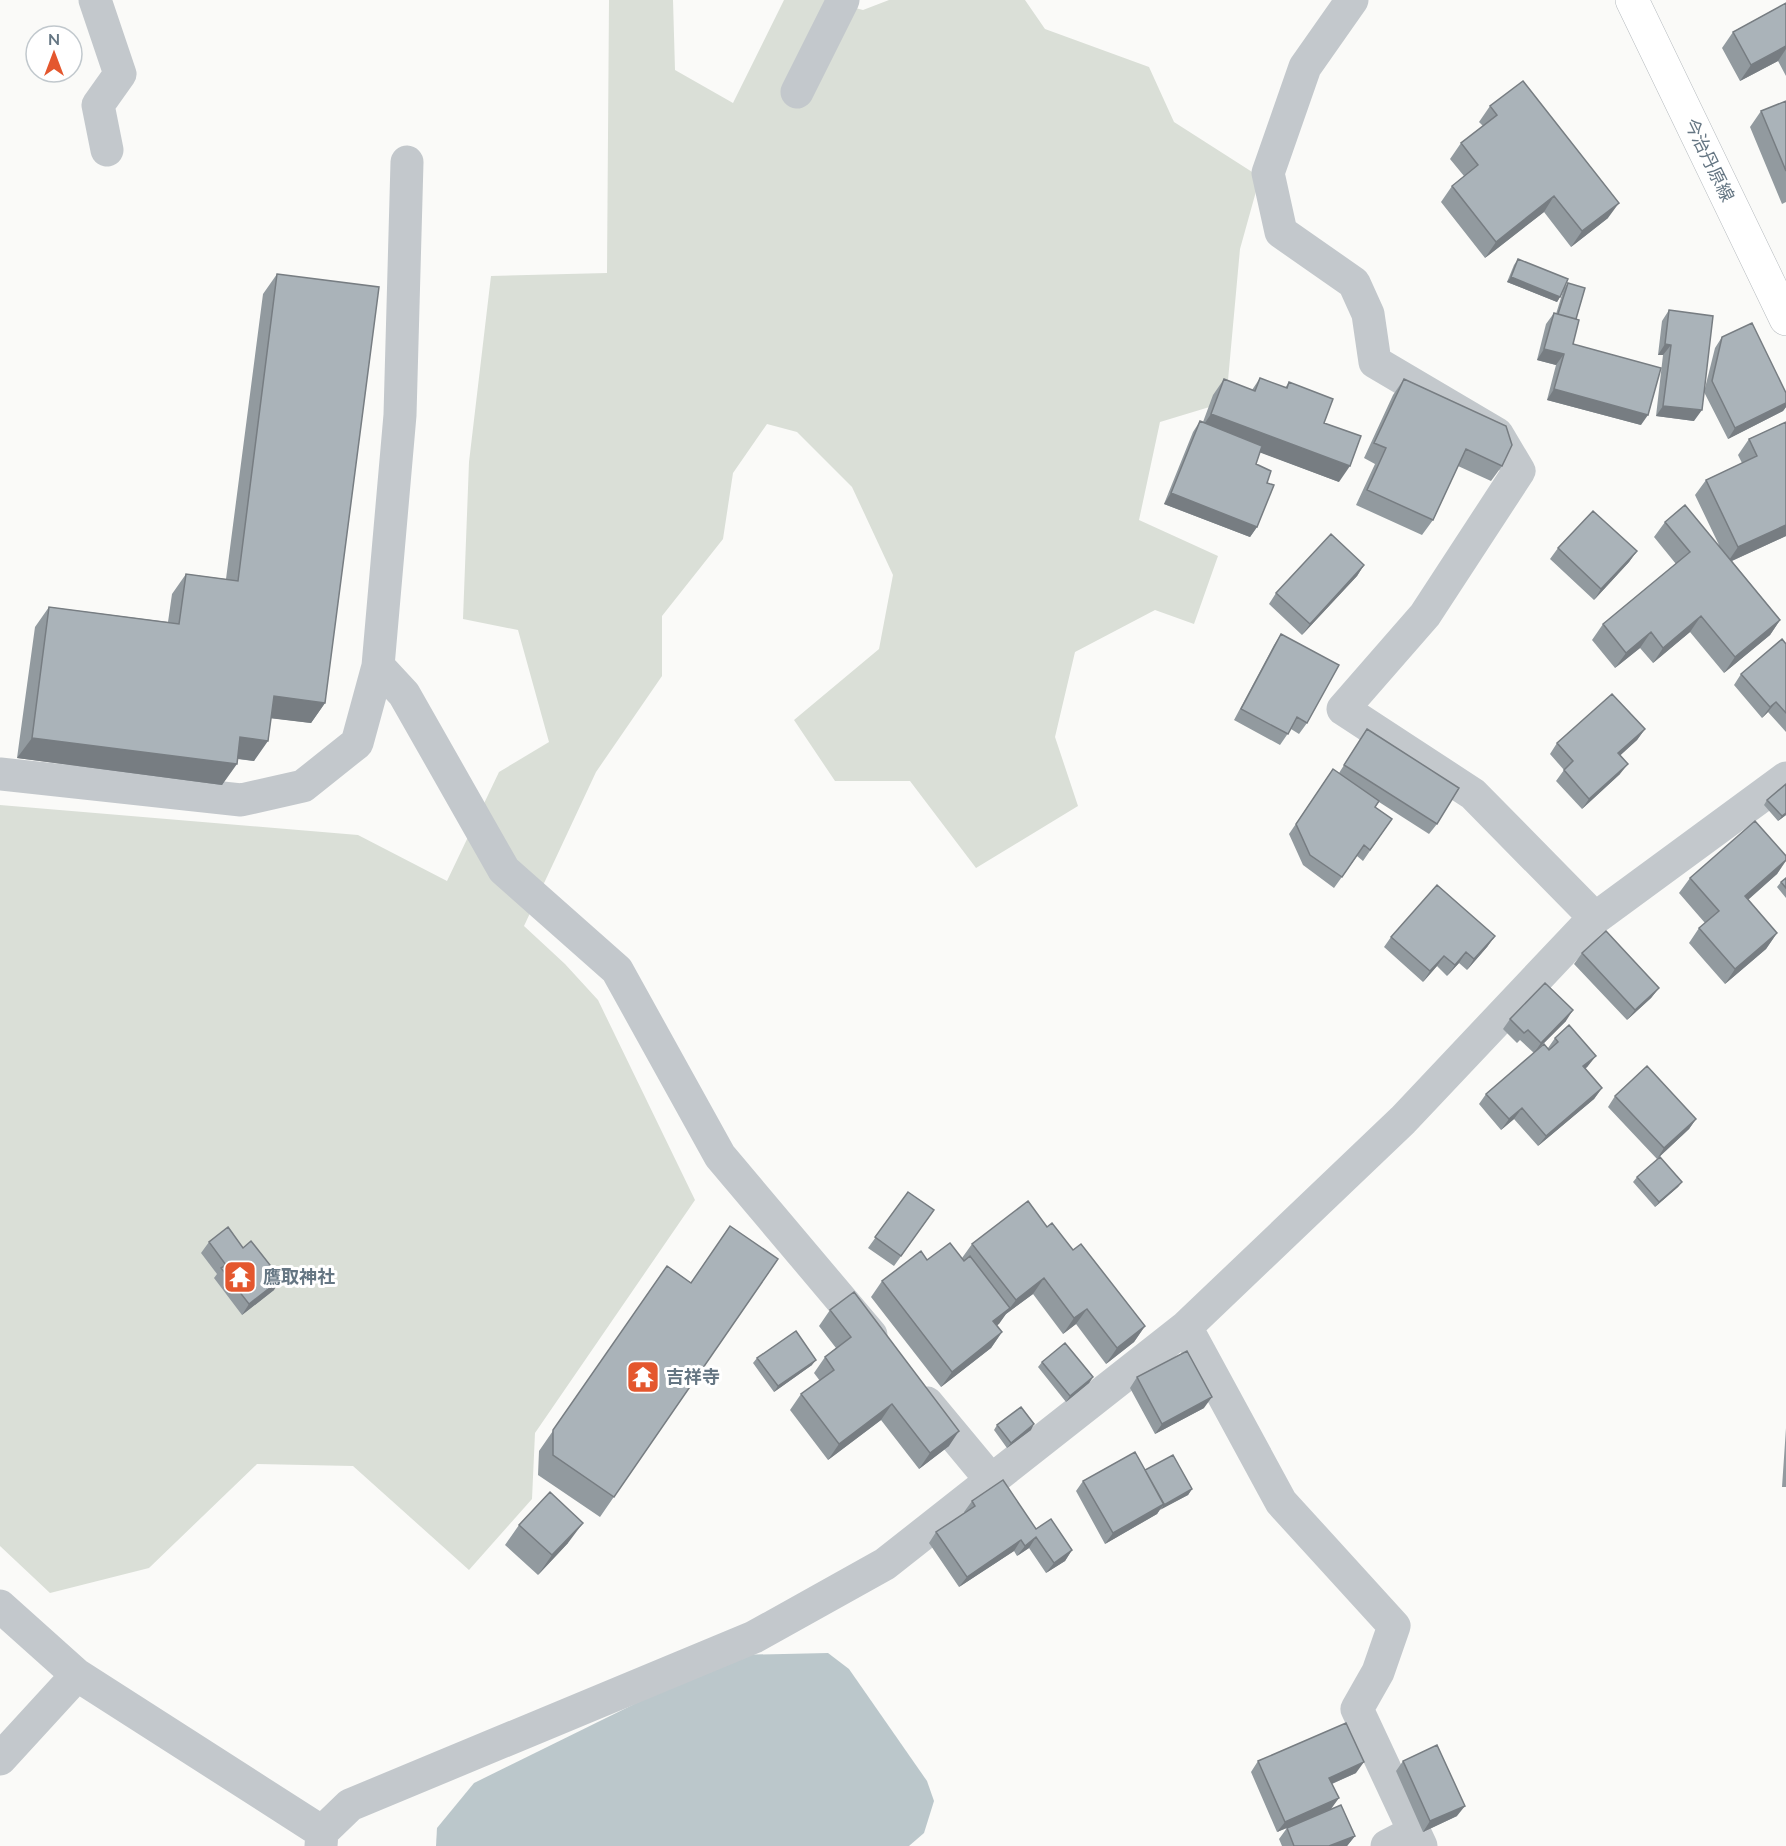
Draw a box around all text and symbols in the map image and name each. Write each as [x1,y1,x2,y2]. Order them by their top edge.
north arrow [24,24,84,84]
text: N [48,29,60,49]
street label: 今治丹原線 [1679,114,1740,205]
temple icon: 鷹取神社 [222,1259,258,1295]
place label: 鷹取神社 [263,1265,335,1288]
temple icon: 吉祥寺 [625,1359,661,1395]
place label: 吉祥寺 [666,1365,720,1388]

